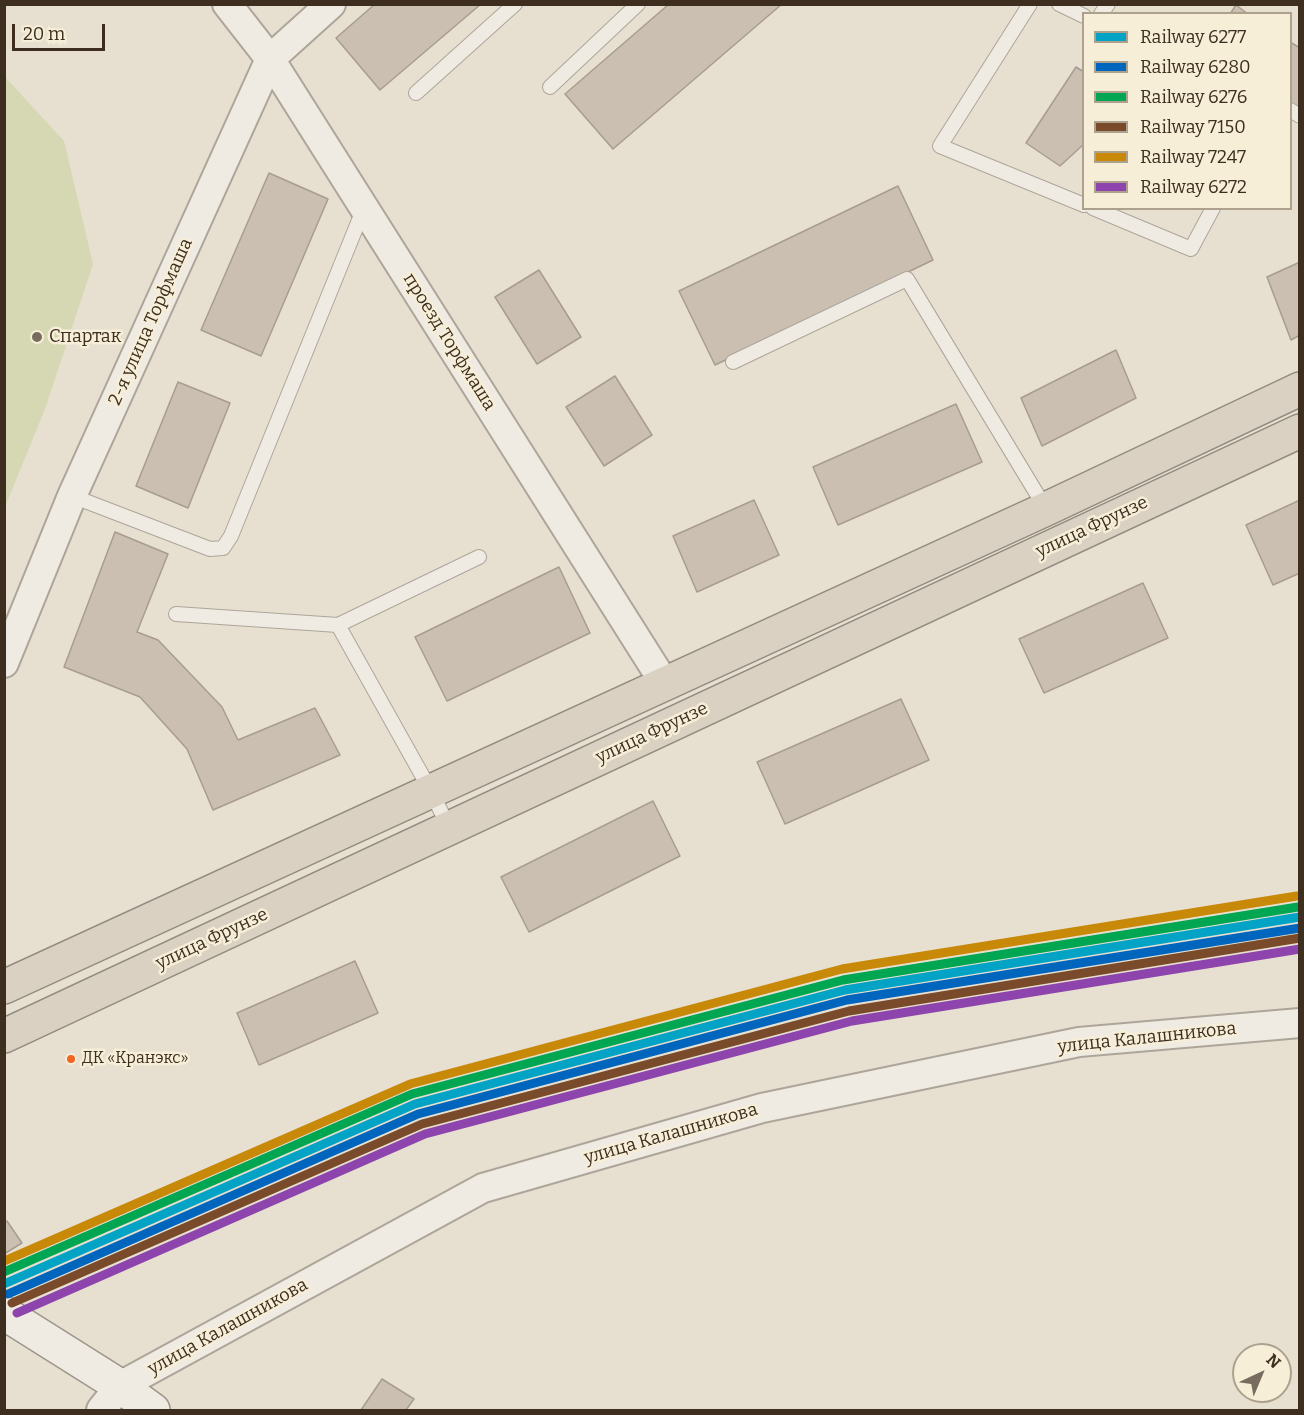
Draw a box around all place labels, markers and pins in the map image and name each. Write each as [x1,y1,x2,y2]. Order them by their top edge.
place label: Спартак [49,326,121,348]
marker: Спартак [30,330,44,344]
place label: ДК «Кранэкс» [82,1049,189,1069]
marker: ДК «Кранэкс» [65,1053,77,1065]

